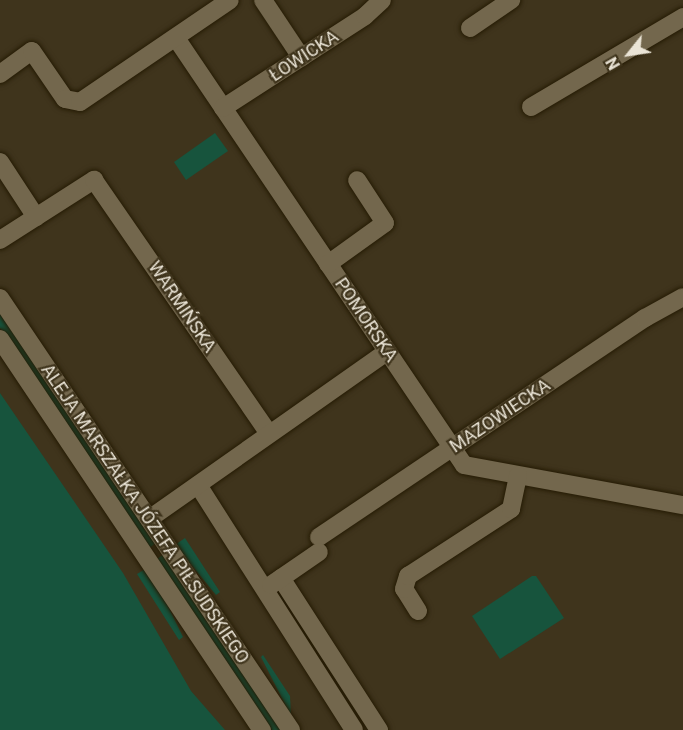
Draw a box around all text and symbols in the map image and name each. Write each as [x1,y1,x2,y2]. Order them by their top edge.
north arrow [599,24,659,84]
street label: ŁOWICKA [266,26,342,86]
text: N [602,54,624,73]
street label: WARMIŃSKA [144,257,220,357]
street label: POMORSKA [330,274,402,366]
street label: ALEJA MARSZAŁKA JÓZEFA PIŁSUDSKIEGO [36,360,254,668]
street label: MAZOWIECKA [446,375,554,457]

